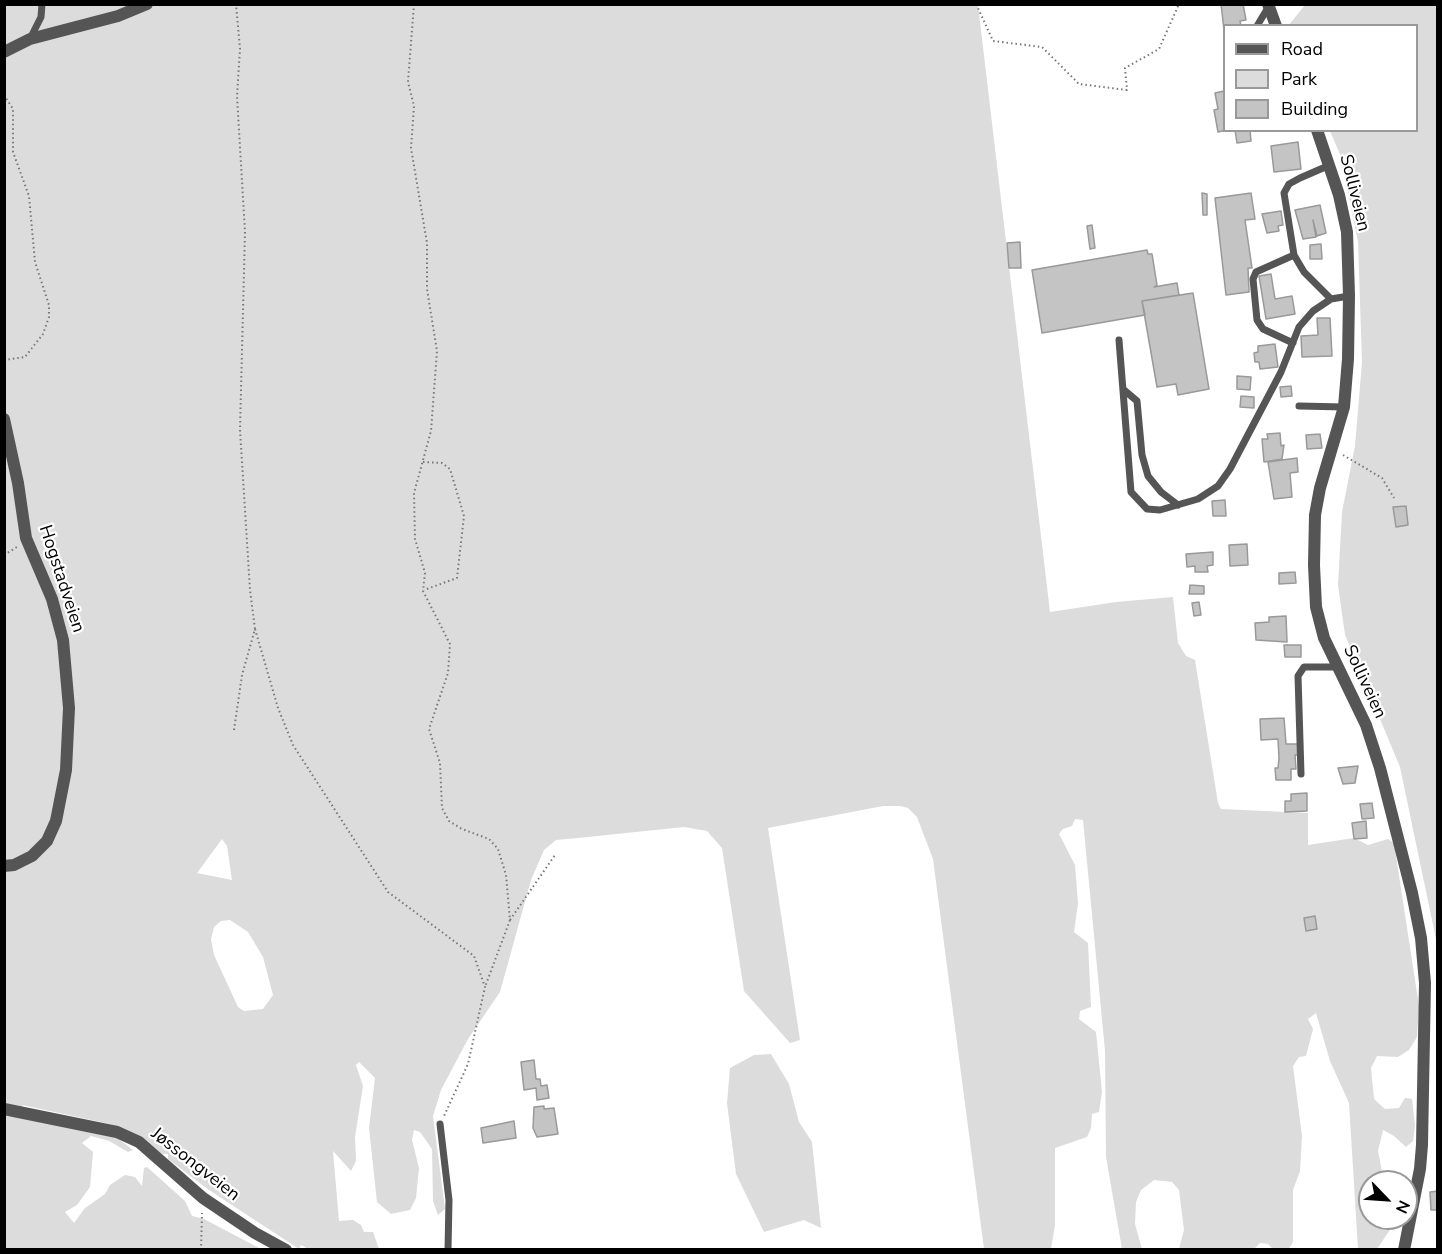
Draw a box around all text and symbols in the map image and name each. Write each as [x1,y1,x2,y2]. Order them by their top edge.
legend [1223,24,1418,132]
text: Road [1281,37,1323,61]
text: Park [1281,67,1317,91]
text: Building [1281,97,1348,121]
street label: Solliveien [1334,152,1374,234]
street label: Hogstadveien [33,522,89,636]
street label: Solliveien [1338,642,1390,722]
street label: Jøssongveien [146,1124,244,1206]
north arrow [1358,1170,1418,1230]
text: N [1390,1197,1415,1217]

